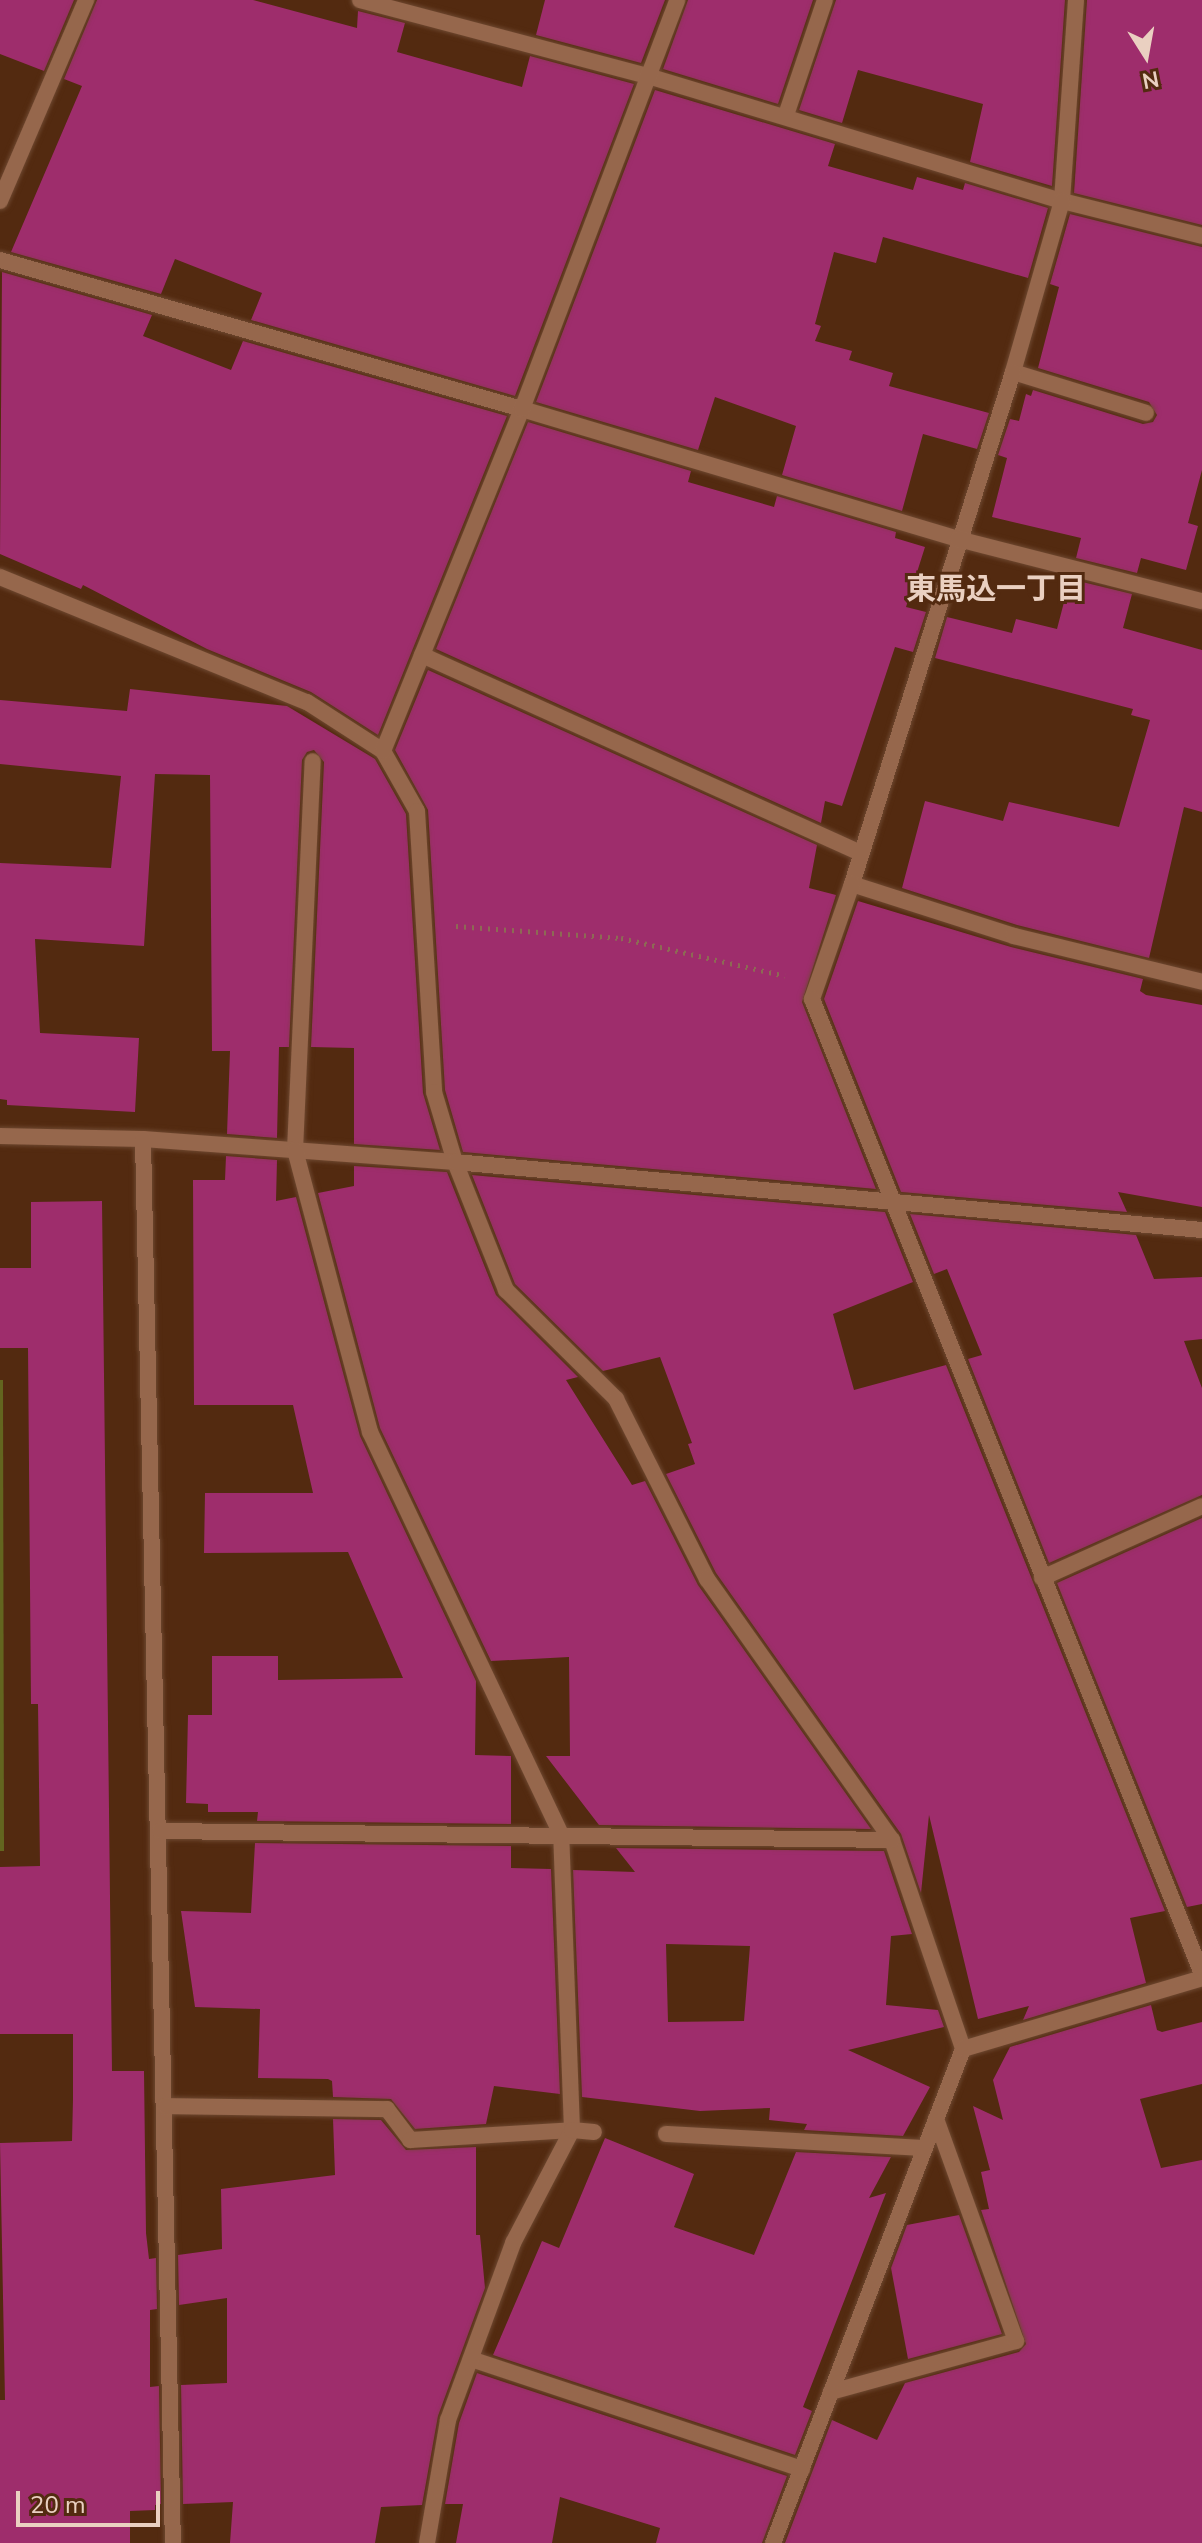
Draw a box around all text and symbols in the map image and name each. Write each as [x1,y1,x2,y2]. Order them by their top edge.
north arrow [1106,16,1186,96]
text: N [1140,63,1162,96]
district label: 東馬込一丁目 [906,572,1086,608]
scale bar [20,2475,164,2525]
text: 20 m [30,2489,86,2521]

